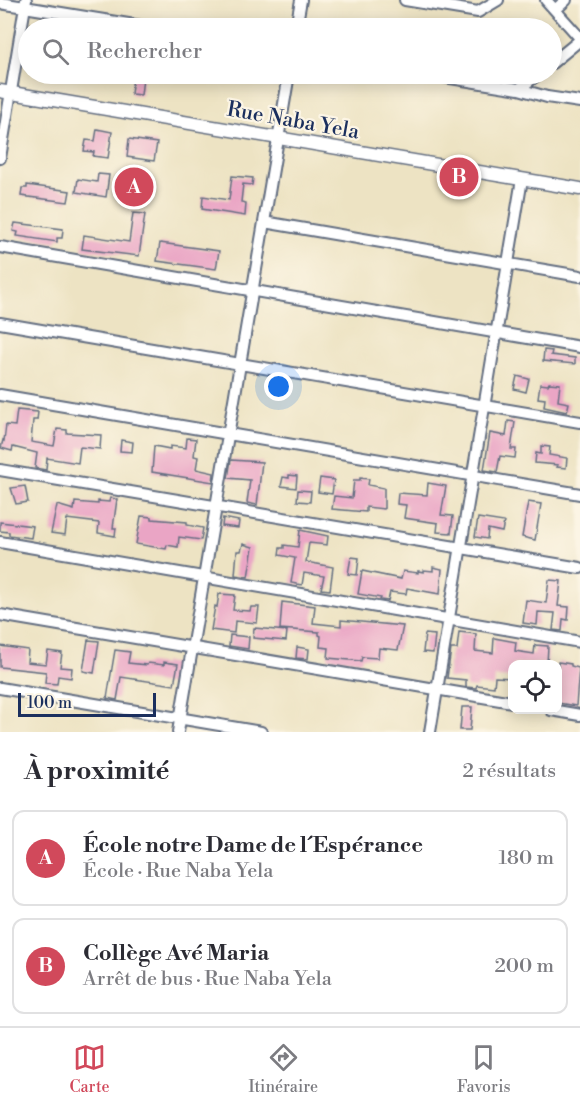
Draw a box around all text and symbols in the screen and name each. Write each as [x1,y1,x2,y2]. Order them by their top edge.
search box [18,18,562,84]
icon: search [39,35,72,68]
text: Rechercher [87,38,202,65]
street label: Rue Naba Yela [225,97,362,145]
pin: B [440,154,478,200]
pin: A [114,164,154,210]
your location [264,372,293,401]
map controls [508,660,562,714]
button: locate [508,660,562,714]
scale bar [18,690,156,718]
text: 100 m [27,693,72,713]
text: À proximité [24,755,169,787]
text: 2 résultats [462,759,556,784]
text: École notre Dame de l´Espérance [83,832,423,859]
text: A [38,846,53,871]
text: 180 m [499,846,554,871]
text: École · Rue Naba Yela [83,859,273,884]
text: Collège Avé Maria [83,940,269,967]
text: B [38,954,53,979]
text: 200 m [494,954,554,979]
text: Arrêt de bus · Rue Naba Yela [83,967,332,992]
tab: Carte [69,1041,110,1097]
tab: Itinéraire [248,1041,318,1097]
tab: Favoris [457,1041,511,1097]

